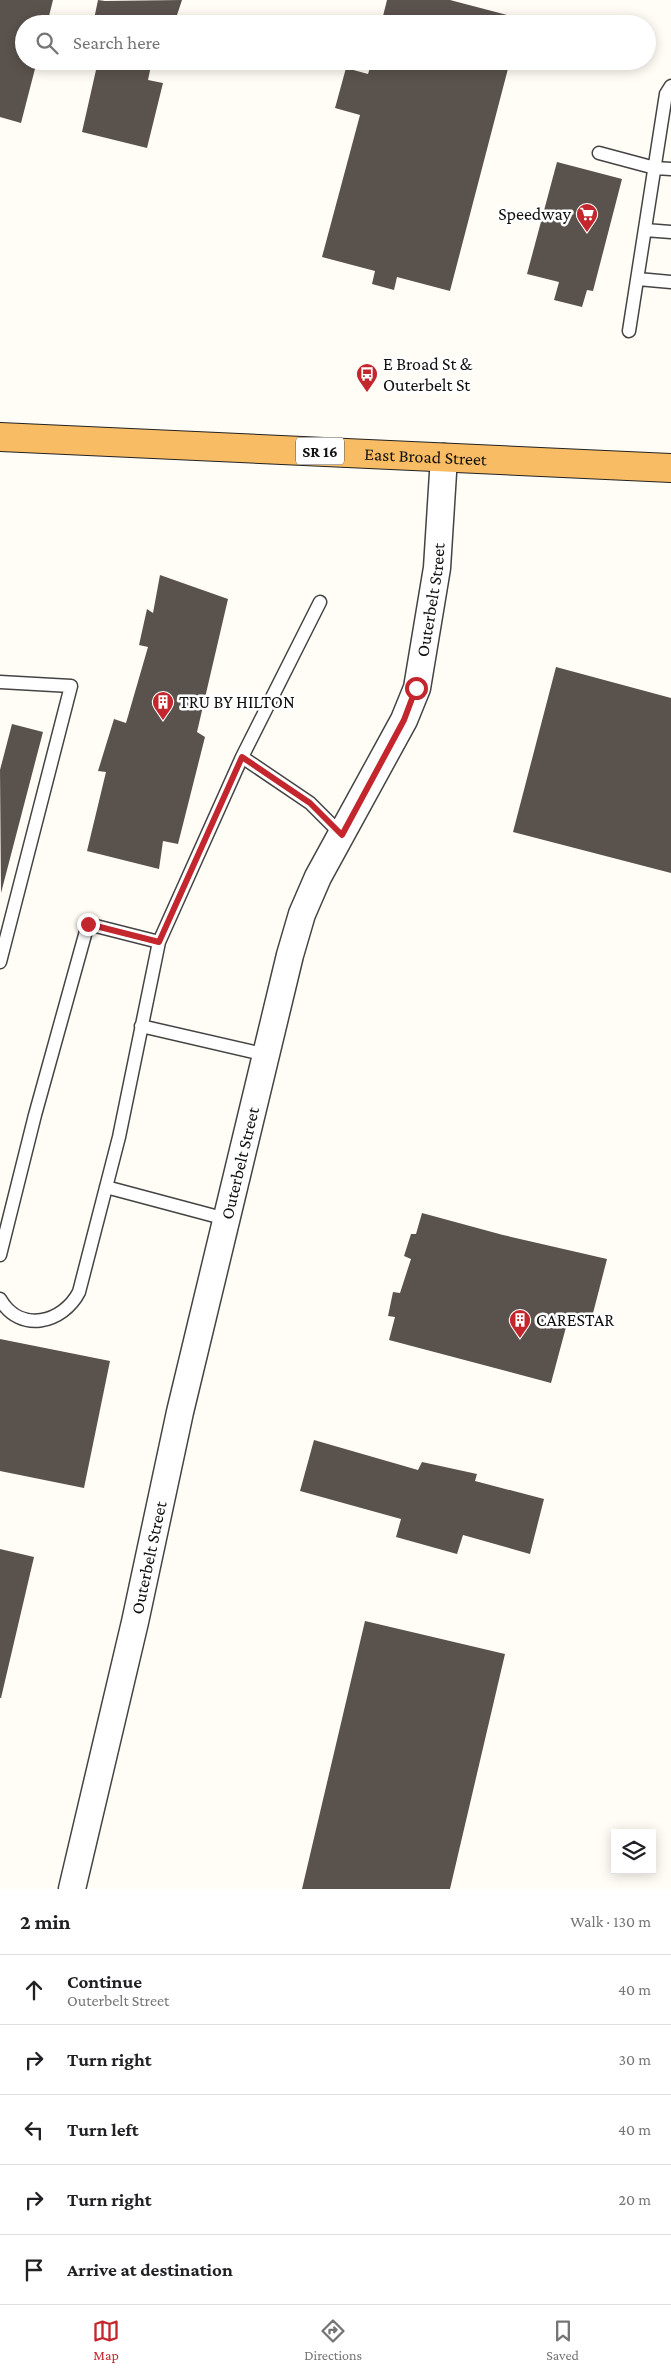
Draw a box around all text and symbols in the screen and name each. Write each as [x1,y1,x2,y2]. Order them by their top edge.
search box [15,15,656,70]
icon: search [33,29,61,57]
text: Search here [73,32,160,53]
supermarket icon: Speedway [575,202,599,233]
place label: Speedway [498,204,572,224]
place label: E Broad St & Outerbelt St [383,354,473,395]
bus stop icon: E Broad St & Outerbelt St [355,362,379,393]
road number: SR 16 [296,438,344,464]
street label: East Broad Street [364,444,488,470]
street label: Outerbelt Street [412,541,449,658]
route start [405,677,428,700]
building icon: TRU BY HILTON [151,690,175,721]
place label: TRU BY HILTON [179,692,295,712]
route end [77,913,100,936]
street label: Outerbelt Street [217,1104,263,1222]
building icon: CARESTAR [508,1308,532,1339]
place label: CARESTAR [536,1310,615,1330]
street label: Outerbelt Street [127,1498,171,1616]
map controls [611,1829,656,1874]
button: layers [611,1829,656,1874]
text: 2 min [20,1910,71,1934]
text: Walk · 130 m [570,1913,651,1930]
text: Continue [67,1971,142,1992]
icon: ahead [20,1976,48,2004]
text: 40 m [618,1981,651,1998]
text: Outerbelt Street [67,1992,169,2009]
icon: right [20,2046,48,2074]
text: Turn right [67,2049,152,2070]
text: 30 m [619,2051,651,2068]
icon: left [20,2116,48,2144]
text: Turn left [67,2119,139,2140]
text: 40 m [618,2121,651,2138]
icon: right [20,2186,48,2214]
text: Turn right [67,2189,152,2210]
text: 20 m [618,2191,651,2208]
icon: arrive [20,2256,48,2284]
text: Arrive at destination [67,2259,233,2280]
tab: Map [92,2317,120,2363]
tab: Directions [304,2317,362,2363]
tab: Saved [546,2317,579,2363]

